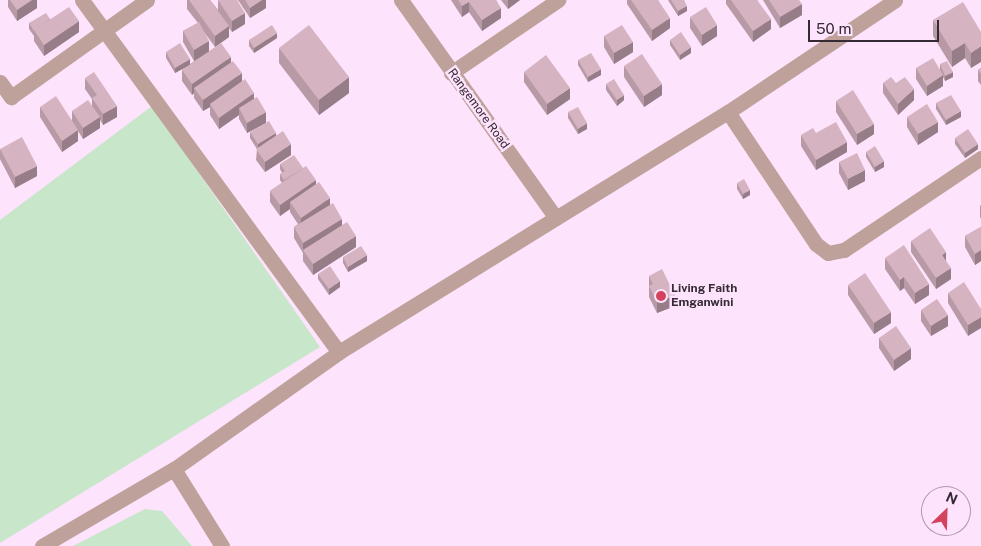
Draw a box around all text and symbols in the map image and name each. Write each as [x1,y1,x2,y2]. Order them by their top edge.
scale bar [811,10,942,42]
text: 50 m [816,20,851,37]
street label: Rangemore Road [444,66,512,152]
place label: Living Faith Emganwini [671,282,737,310]
marker: Living Faith Emganwini [655,290,667,302]
north arrow [921,486,971,536]
text: N [943,489,960,508]

